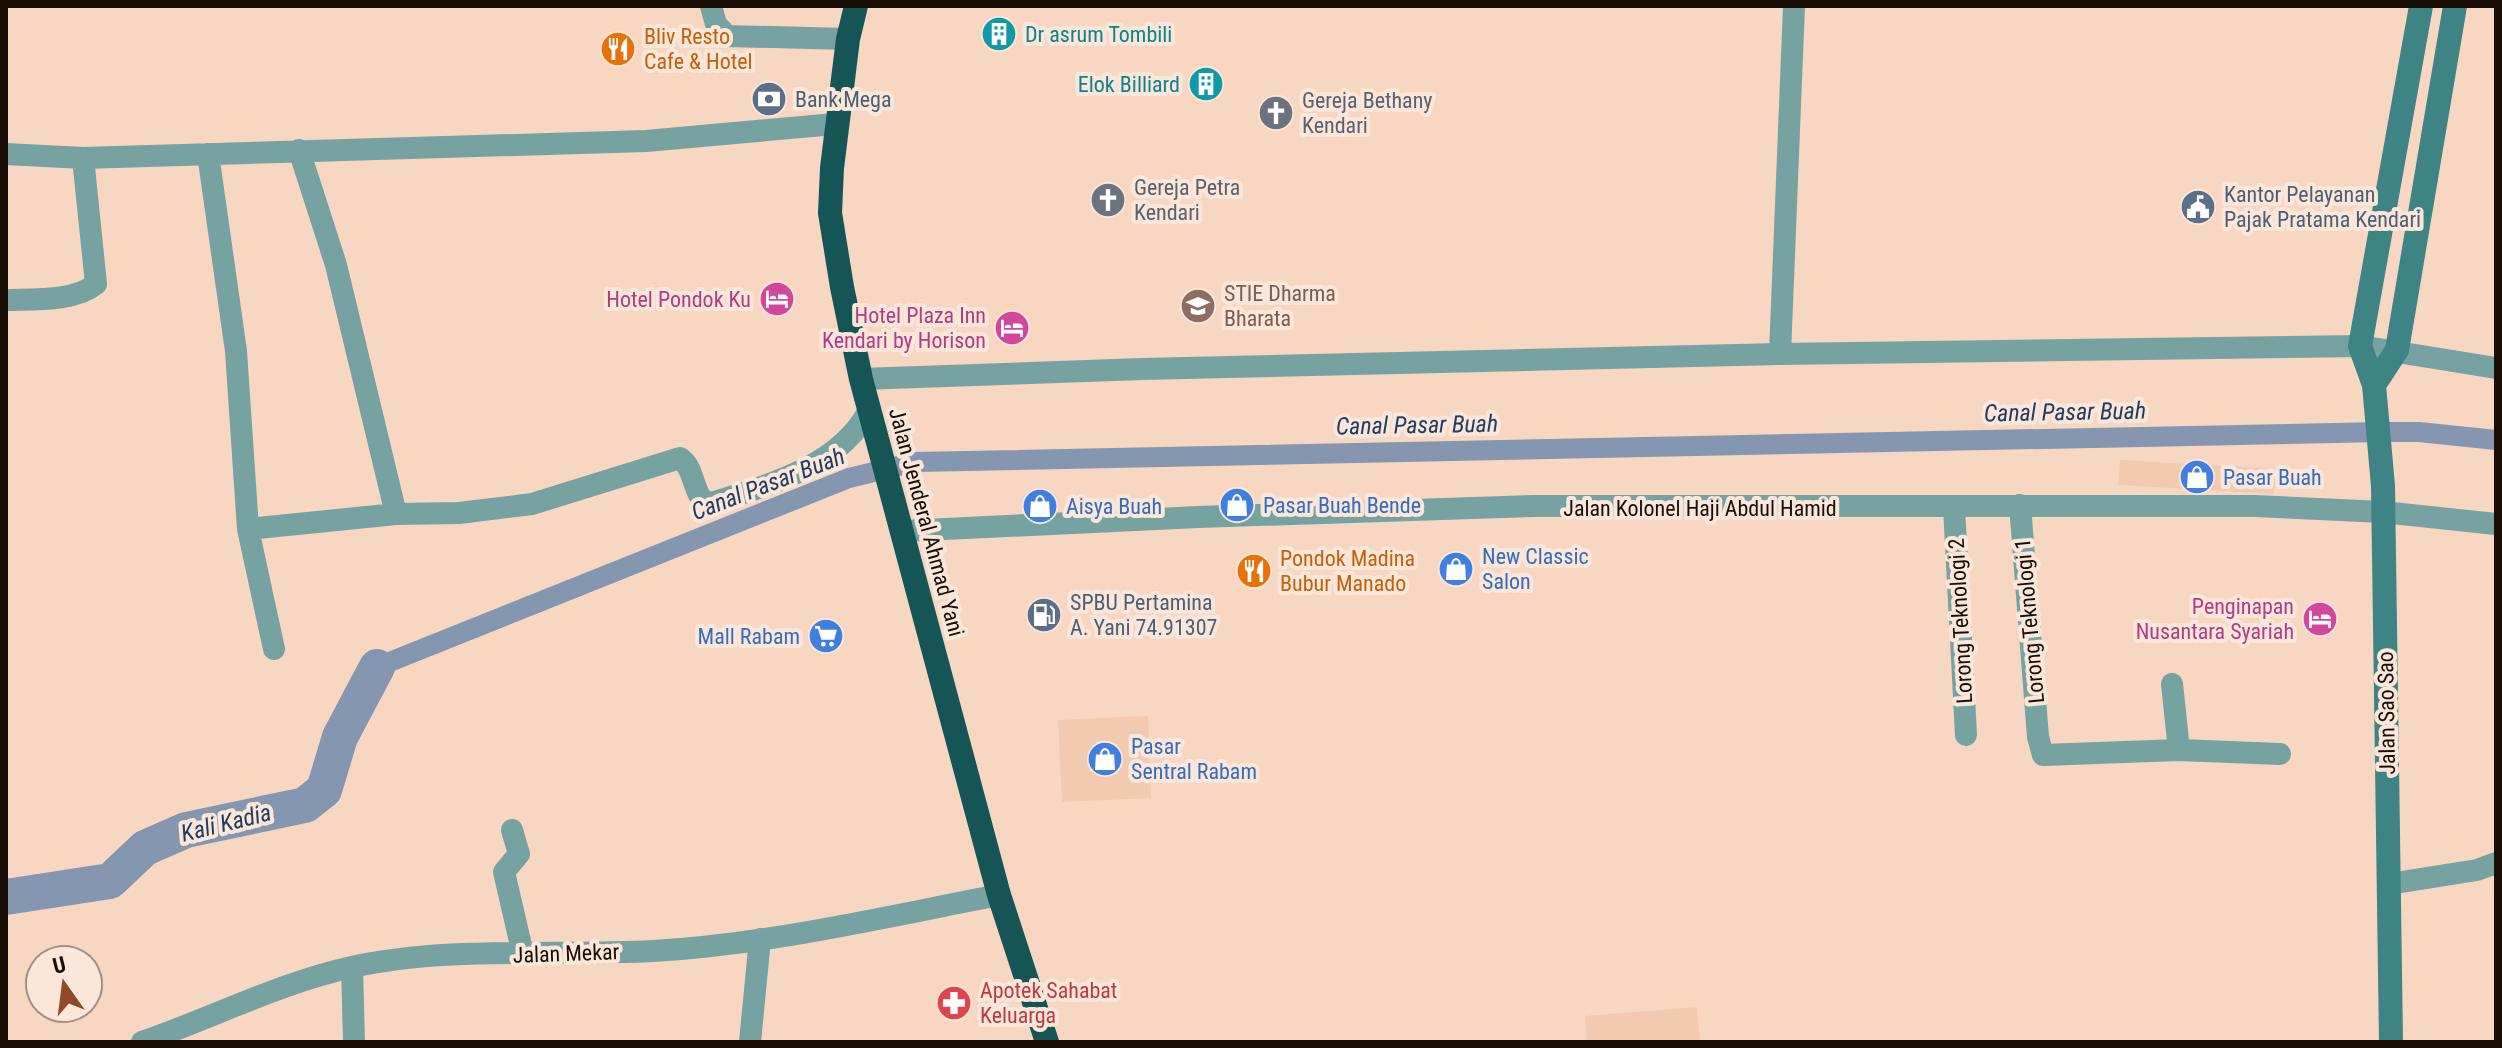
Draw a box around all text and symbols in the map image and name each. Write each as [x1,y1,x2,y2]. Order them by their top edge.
building icon: Dr asrum Tombili [980,15,1018,53]
place label: Dr asrum Tombili [1025,22,1172,47]
place label: Bliv Resto Cafe & Hotel [644,24,753,74]
restaurant icon: Bliv Resto Cafe & Hotel [599,30,637,68]
building icon: Elok Billiard [1187,65,1225,103]
place label: Elok Billiard [1078,72,1180,97]
bank icon: Bank Mega [750,80,788,118]
place label: Bank Mega [795,87,892,112]
place label: Gereja Bethany Kendari [1302,88,1432,138]
church icon: Gereja Bethany Kendari [1257,94,1295,132]
place label: Gereja Petra Kendari [1134,175,1240,225]
church icon: Gereja Petra Kendari [1089,181,1127,219]
place label: Kantor Pelayanan Pajak Pratama Kendari [2224,182,2421,232]
public building icon: Kantor Pelayanan Pajak Pratama Kendari [2179,188,2217,226]
hotel icon: Hotel Pondok Ku [758,280,796,318]
place label: STIE Dharma Bharata [1224,281,1336,331]
place label: Hotel Pondok Ku [606,287,751,312]
school or university icon: STIE Dharma Bharata [1179,287,1217,325]
place label: Hotel Plaza Inn Kendari by Horison [822,303,986,353]
hotel icon: Hotel Plaza Inn Kendari by Horison [993,309,1031,347]
water label: Canal Pasar Buah [1984,397,2146,427]
street label: Jalan Jenderal Ahmad Yani [884,405,969,639]
water label: Canal Pasar Buah [1336,410,1498,440]
water label: Canal Pasar Buah [687,442,849,526]
shop icon: Pasar Buah [2178,458,2216,496]
place label: Pasar Buah [2223,465,2322,490]
shop icon: Pasar Buah Bende [1218,486,1256,524]
shop icon: Aisya Buah [1021,487,1059,525]
place label: Pasar Buah Bende [1263,493,1421,518]
place label: Aisya Buah [1066,494,1162,519]
street label: Jalan Kolonel Haji Abdul Hamid [1563,496,1837,521]
street label: Lorong Teknologi 1 [2010,537,2049,704]
street label: Lorong Teknologi 2 [1944,538,1977,704]
place label: New Classic Salon [1482,544,1589,594]
place label: Pondok Madina Bubur Manado [1280,546,1415,596]
shop icon: New Classic Salon [1437,550,1475,588]
restaurant icon: Pondok Madina Bubur Manado [1235,552,1273,590]
place label: SPBU Pertamina A. Yani 74.91307 [1070,590,1217,640]
place label: Penginapan Nusantara Syariah [2136,594,2294,644]
fuel station icon: SPBU Pertamina A. Yani 74.91307 [1025,596,1063,634]
hotel icon: Penginapan Nusantara Syariah [2301,600,2339,638]
supermarket icon: Mall Rabam [807,617,845,655]
place label: Mall Rabam [698,624,800,649]
street label: Jalan Sao Sao [2373,651,2400,775]
place label: Pasar Sentral Rabam [1131,734,1257,784]
shop icon: Pasar Sentral Rabam [1086,740,1124,778]
water label: Kali Kadia [178,798,274,848]
street label: Jalan Mekar [512,939,620,968]
north arrow [24,944,104,1024]
text: U [50,951,68,979]
place label: Apotek Sahabat Keluarga [980,978,1117,1028]
pharmacy icon: Apotek Sahabat Keluarga [935,984,973,1022]

